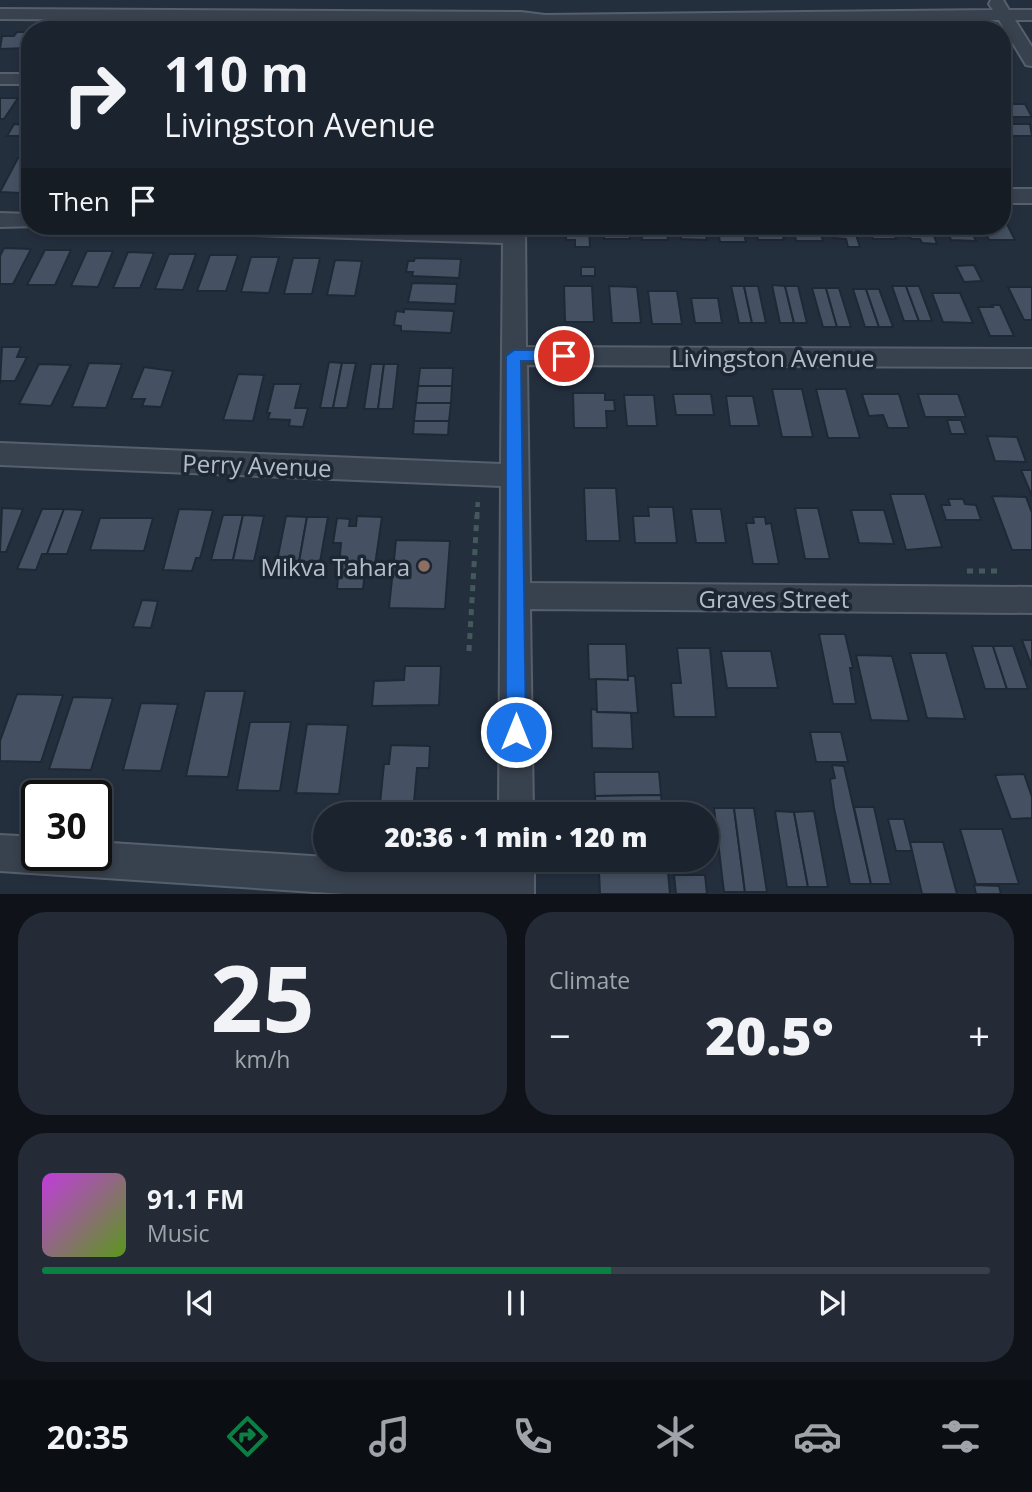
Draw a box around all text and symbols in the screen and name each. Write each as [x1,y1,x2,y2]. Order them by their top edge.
text: 110 m [164,40,309,106]
icon: right [49,49,140,140]
text: Livingston Avenue [164,103,435,146]
icon: arrive [124,182,162,220]
text: Then [49,183,110,219]
pin [534,326,594,386]
icon: arrive [545,337,583,375]
street label: Livingston Avenue [671,341,875,374]
street label: Perry Avenue [182,446,332,484]
place label: Mikva Tahara [260,550,410,583]
marker: Mikva Tahara [416,558,432,574]
street label: Graves Street [699,582,849,615]
position arrow [479,695,553,769]
speed limit sign: 30 [21,780,112,871]
text: 20:36 · 1 min · 120 m [385,819,647,855]
text: 25 [210,935,315,1059]
text: Climate [549,964,630,996]
text: 20.5° [705,999,834,1070]
text: − [549,1009,571,1061]
text: + [968,1009,990,1061]
text: km/h [235,1043,290,1075]
text: 91.1 FM [147,1181,245,1217]
text: Music [147,1217,210,1249]
icon: previous [181,1284,219,1322]
icon: pause [497,1284,535,1322]
icon: next [813,1284,851,1322]
icon: directions [223,1412,272,1461]
icon: music [365,1412,414,1461]
icon: phone [508,1412,557,1461]
icon: climate [651,1412,700,1461]
icon: car [793,1412,842,1461]
icon: filters [936,1412,985,1461]
text: 20:35 [47,1415,129,1458]

